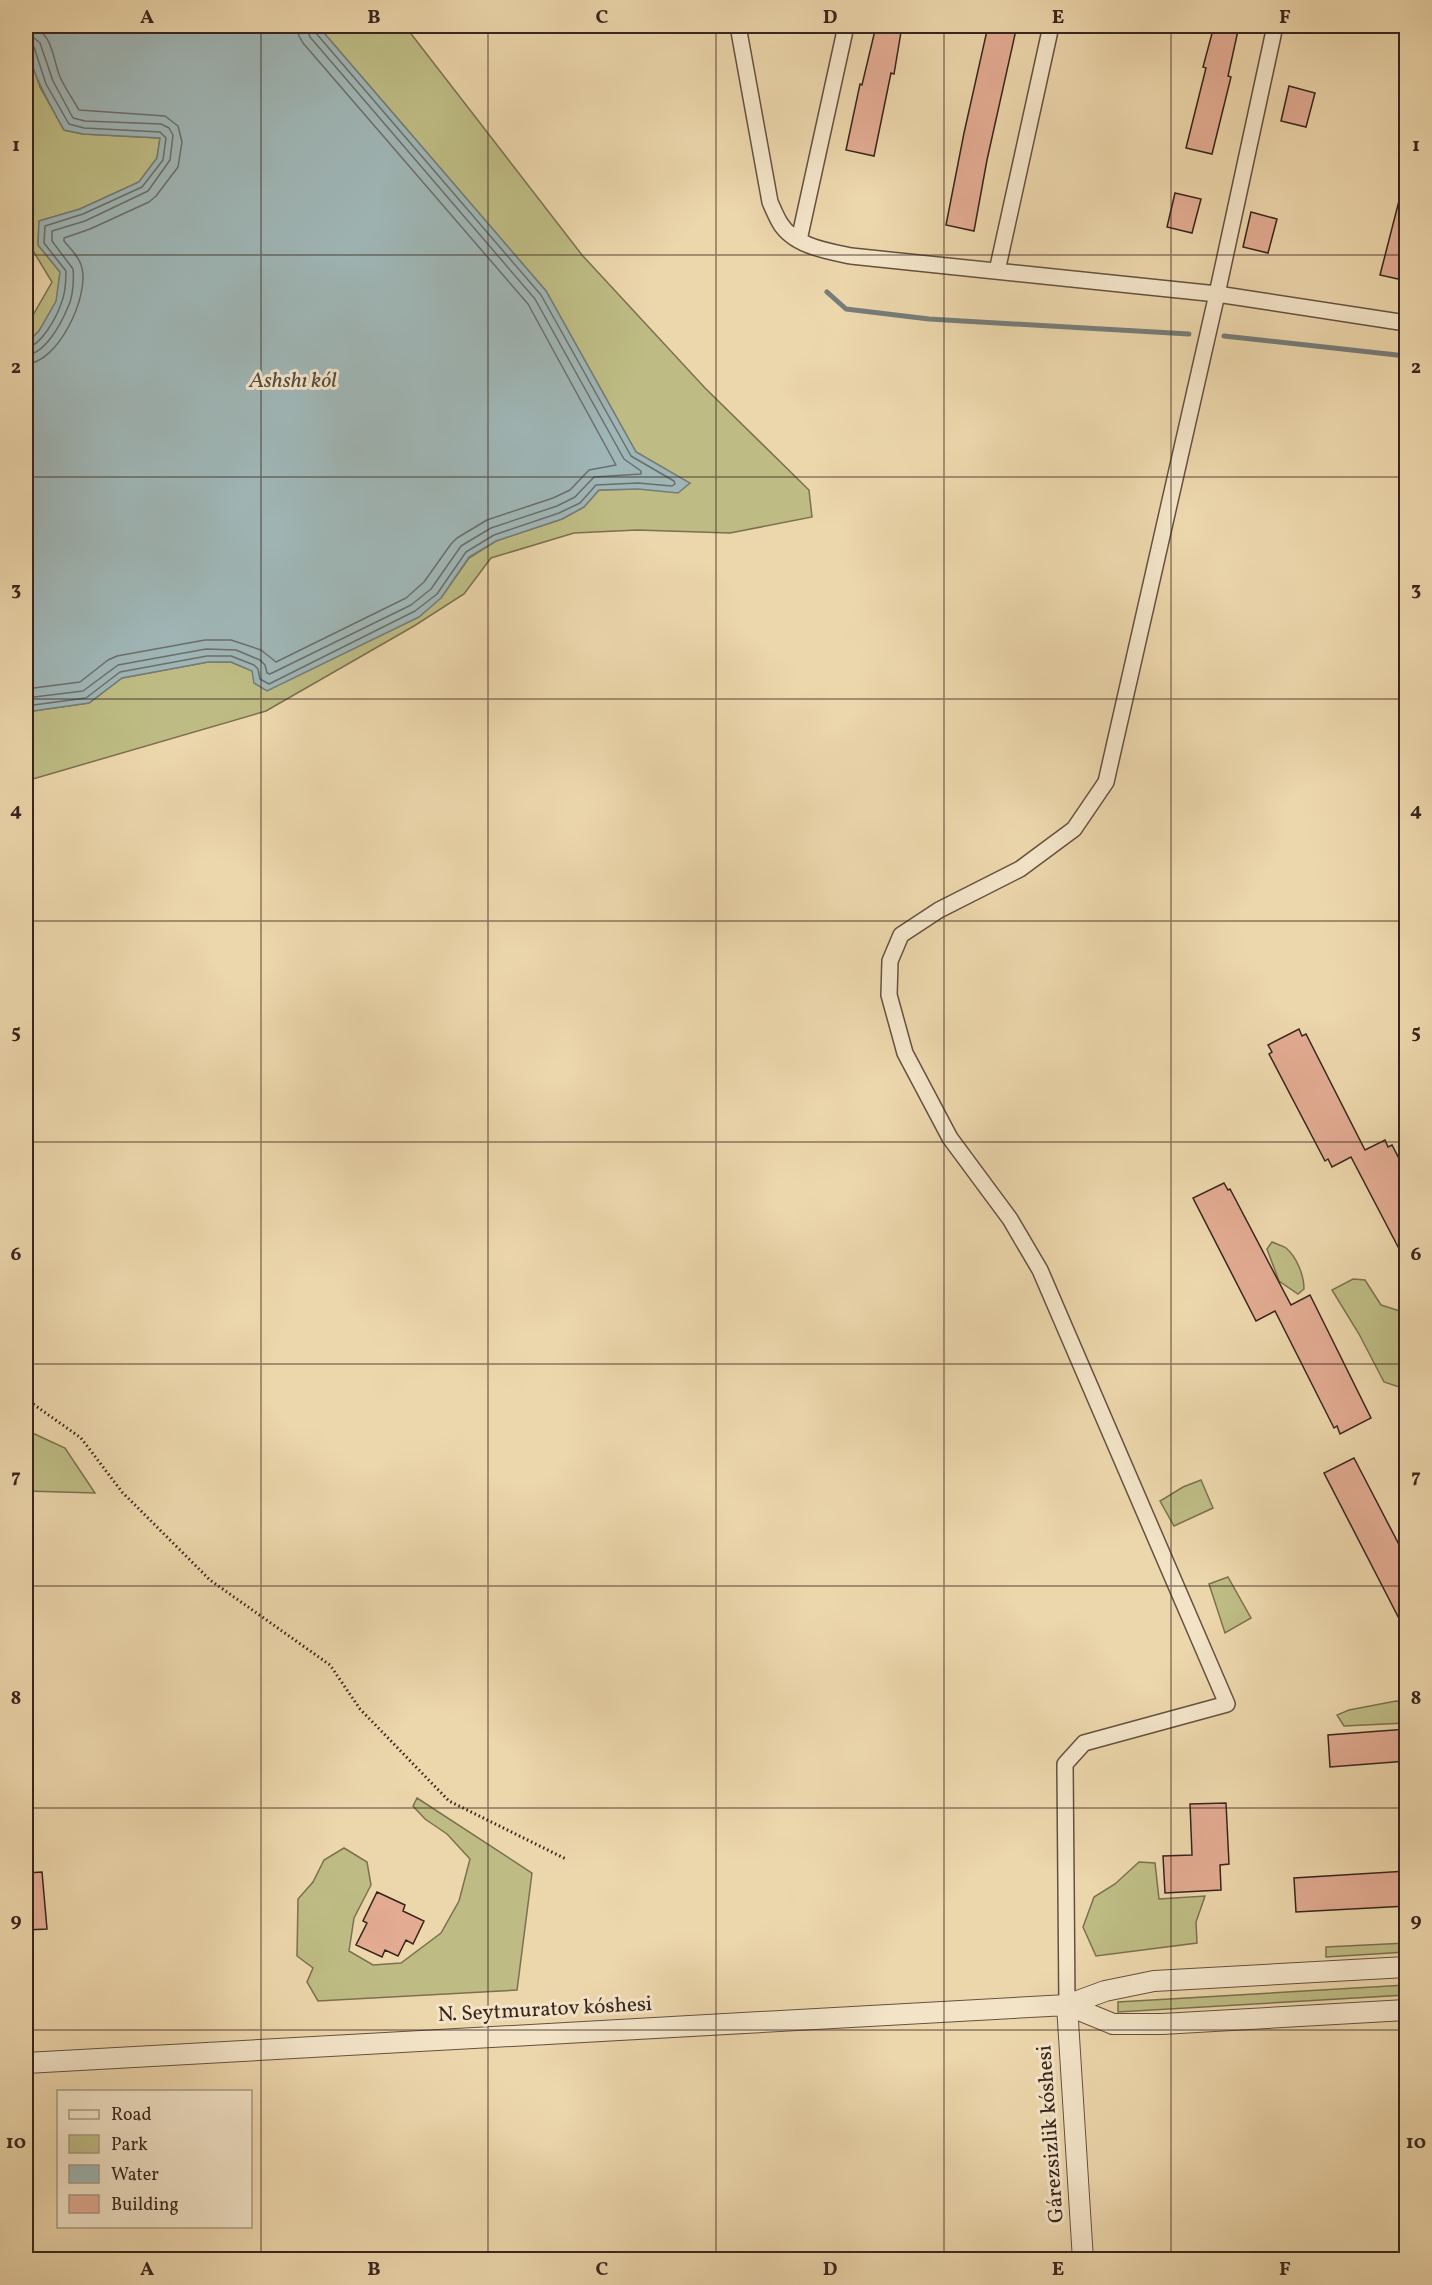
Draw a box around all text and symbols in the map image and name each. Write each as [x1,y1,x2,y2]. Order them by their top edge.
text: A [140,4,154,32]
text: B [367,4,381,32]
text: C [596,4,609,32]
text: D [823,4,837,32]
text: E [1052,4,1064,32]
text: F [1279,4,1291,32]
text: 1 [12,132,20,160]
text: 1 [1412,132,1420,160]
text: 2 [11,354,21,382]
text: 2 [1411,354,1421,382]
water label: Ashshı kól [248,366,337,397]
text: 3 [11,576,21,604]
text: 3 [1411,576,1421,604]
text: 4 [10,797,22,825]
text: 4 [1410,797,1422,825]
text: 5 [11,1019,21,1047]
text: 5 [1411,1019,1421,1047]
text: 6 [11,1241,22,1269]
text: 6 [1411,1241,1422,1269]
text: 7 [11,1463,21,1491]
text: 7 [1411,1463,1421,1491]
text: 8 [11,1685,21,1713]
text: 8 [1411,1685,1421,1713]
text: 9 [10,1907,22,1935]
text: 9 [1410,1907,1422,1935]
street label: N. Seytmuratov kóshesi [437,1990,653,2030]
street label: Gárezsizlik kóshesi [1030,2044,1072,2224]
legend [57,2090,252,2228]
text: Road [111,2103,152,2128]
text: 10 [6,2129,26,2157]
text: 10 [1406,2129,1426,2157]
text: Park [111,2133,148,2158]
text: Water [111,2163,159,2188]
text: Building [111,2193,179,2218]
text: A [140,2256,154,2284]
text: B [367,2256,381,2284]
text: C [596,2256,609,2284]
text: D [823,2256,837,2284]
text: E [1052,2256,1064,2284]
text: F [1279,2256,1291,2284]

